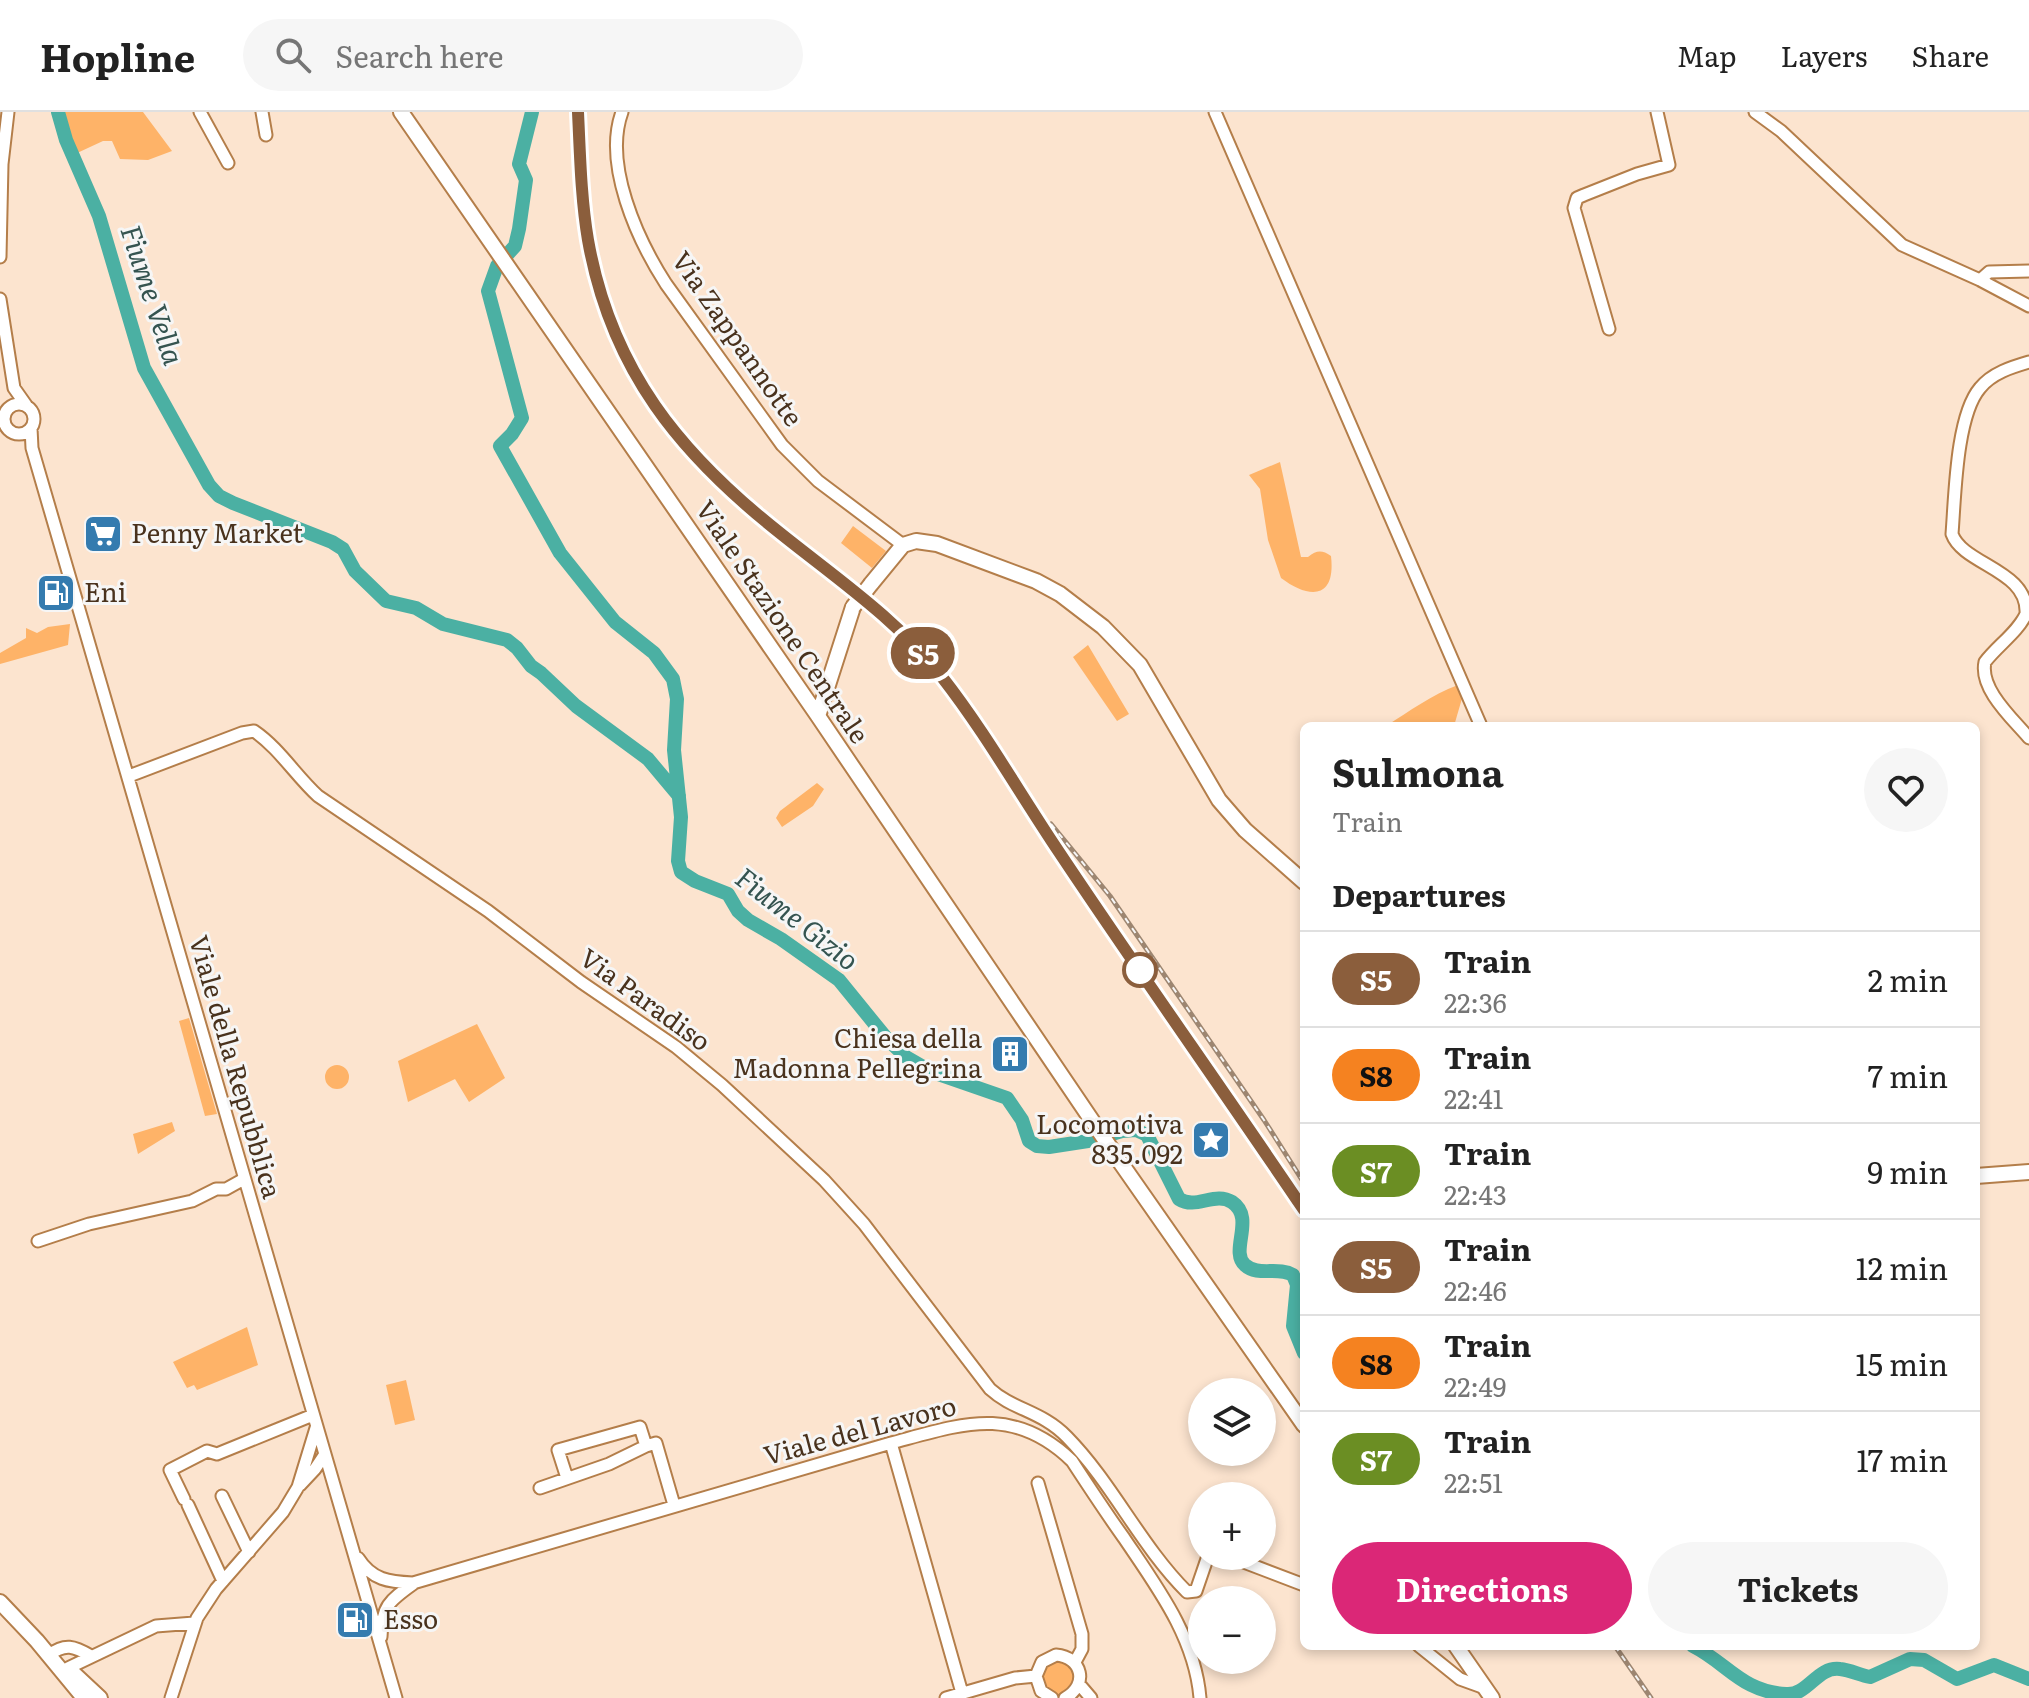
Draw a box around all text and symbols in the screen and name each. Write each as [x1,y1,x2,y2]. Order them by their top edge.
search box [243,19,803,91]
text: Hopline [40,27,195,84]
icon: search [271,33,315,77]
text: Search here [335,33,504,77]
text: Map [1677,34,1736,76]
text: Layers [1780,34,1867,76]
text: Share [1911,34,1989,76]
water label: Fiume Vella [112,219,196,370]
street label: Via Zappannotte [664,242,814,433]
street label: Viale Stazione Centrale [688,491,880,750]
place label: Penny Market [131,512,304,551]
supermarket icon: Penny Market [82,513,124,555]
place label: Eni [84,571,127,610]
fuel station icon: Eni [35,572,77,614]
line badge: S5 [887,627,959,679]
text: S5 [907,632,939,674]
text: Sulmona [1332,742,1504,799]
button: heart [1864,748,1948,832]
text: Train [1332,801,1403,840]
water label: Fiume Gizio [728,856,869,979]
text: Departures [1332,872,1506,916]
street label: Viale della Repubblica [181,930,294,1202]
street label: Via Paradiso [573,937,720,1059]
text: Train [1444,938,1531,982]
unlabelled marker [1123,953,1157,987]
text: 2 min [1868,957,1948,1001]
text: S5 [1360,958,1392,1000]
text: 22:36 [1444,982,1507,1021]
place label: Chiesa della Madonna Pellegrina [732,1017,982,1086]
building icon: Chiesa della Madonna Pellegrina [989,1033,1031,1075]
text: Train [1444,1034,1531,1078]
text: 7 min [1868,1053,1948,1097]
text: S8 [1359,1054,1393,1096]
text: 22:41 [1444,1078,1503,1117]
place label: Locomotiva 835.092 [1036,1103,1183,1172]
place icon: Locomotiva 835.092 [1190,1119,1232,1161]
text: Train [1444,1130,1531,1174]
text: 9 min [1867,1149,1948,1193]
text: S7 [1360,1150,1392,1192]
text: 22:43 [1444,1174,1507,1213]
text: Train [1444,1226,1531,1270]
text: 12 min [1856,1245,1948,1289]
text: S5 [1360,1246,1392,1288]
text: 22:46 [1444,1270,1507,1309]
text: Train [1444,1322,1531,1366]
text: 15 min [1856,1341,1948,1385]
text: S8 [1359,1342,1393,1384]
text: 22:49 [1444,1366,1506,1405]
map controls [1188,1378,1276,1674]
button: layers [1188,1378,1276,1466]
street label: Viale del Lavoro [759,1384,960,1473]
text: Train [1444,1418,1531,1462]
text: 17 min [1857,1437,1948,1481]
text: S7 [1360,1438,1392,1480]
text: 22:51 [1444,1462,1503,1501]
button: + [1188,1482,1276,1570]
button: Directions [1332,1542,1632,1634]
button: Tickets [1648,1542,1948,1634]
button: − [1188,1586,1276,1674]
place label: Esso [383,1598,438,1637]
fuel station icon: Esso [334,1599,376,1641]

